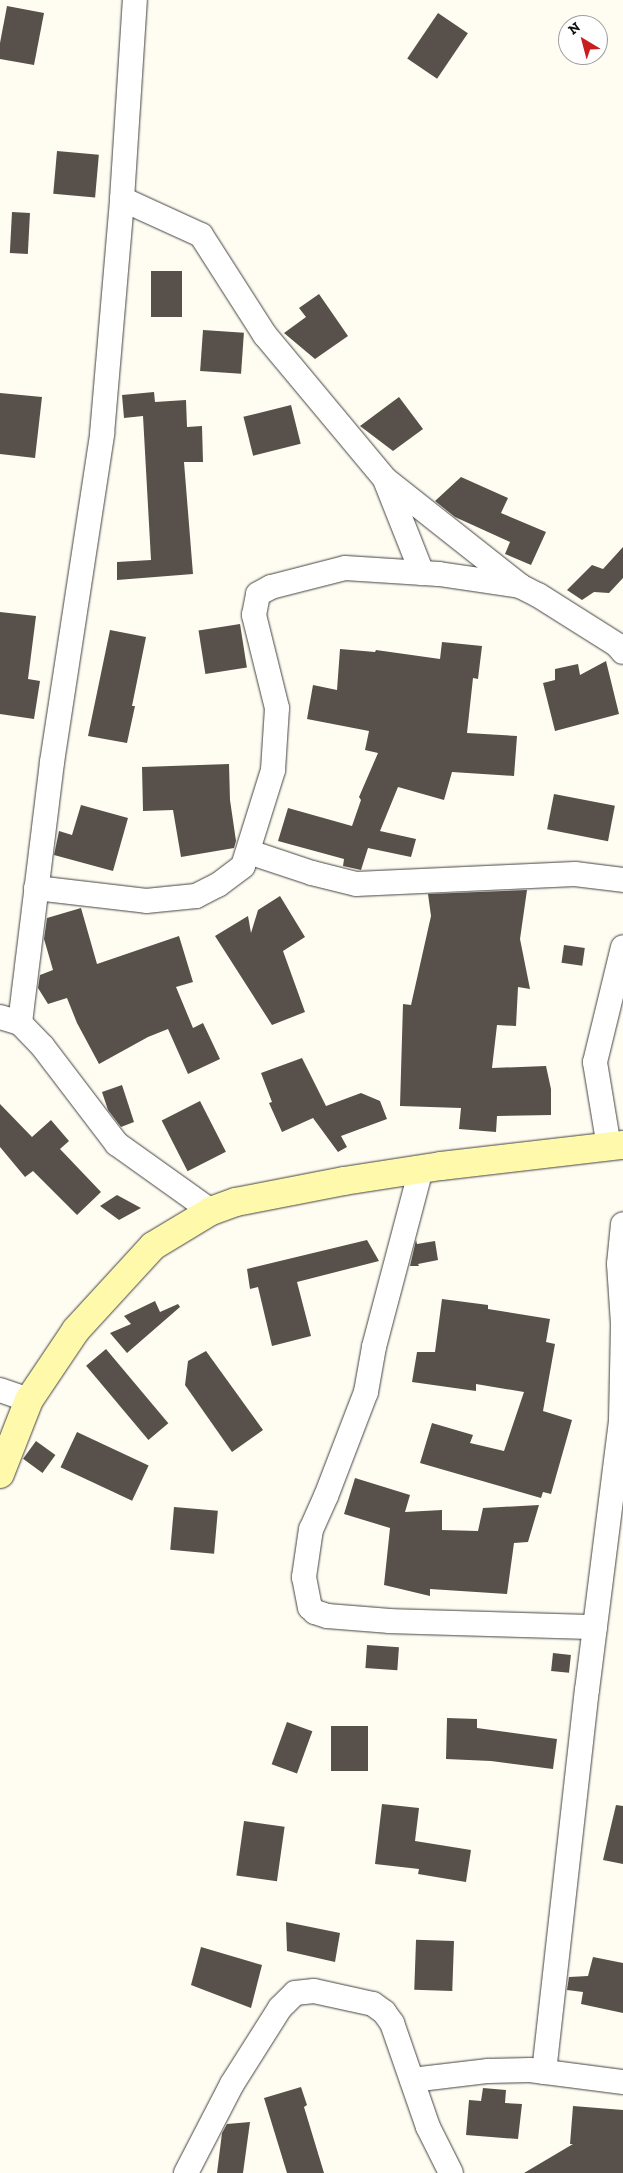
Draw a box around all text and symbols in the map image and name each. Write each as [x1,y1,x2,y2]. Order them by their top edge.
north arrow [558,15,608,65]
text: N [565,18,584,38]

